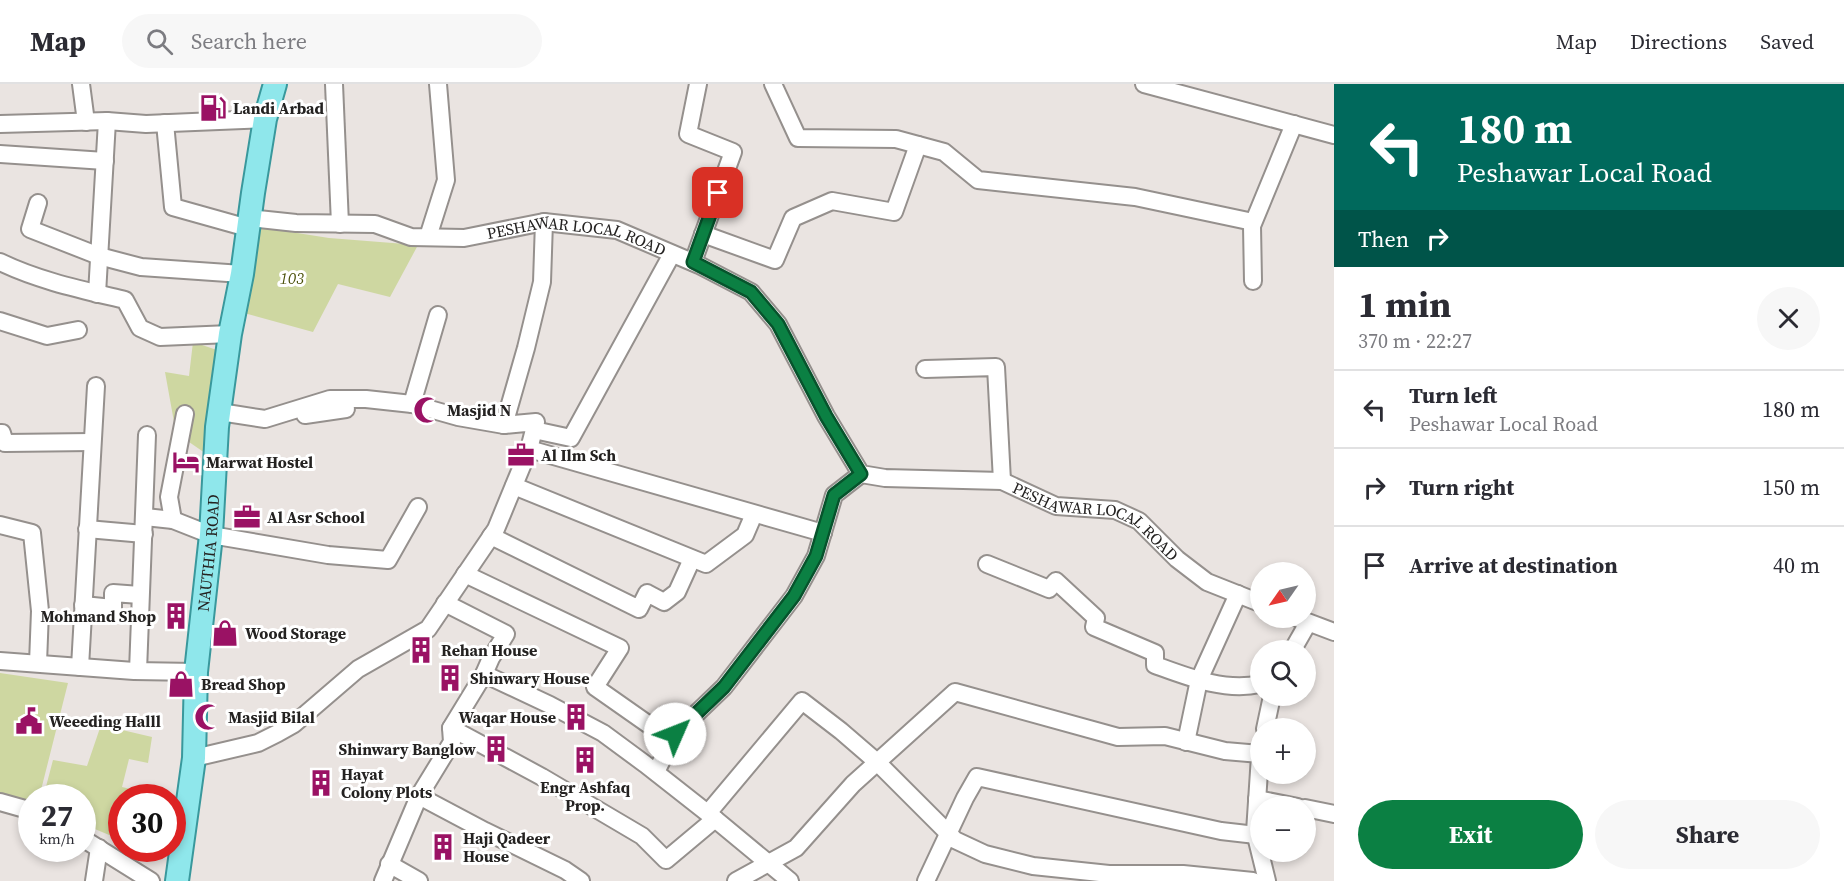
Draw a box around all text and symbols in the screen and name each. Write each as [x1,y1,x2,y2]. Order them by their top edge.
search box [122,14,542,68]
text: Map [30,22,86,60]
icon: search [143,25,176,58]
text: Search here [191,26,307,56]
text: Map [1556,27,1597,56]
text: Directions [1630,27,1727,56]
text: Saved [1760,27,1814,56]
fuel station icon: Landi Arbad [198,93,228,123]
place label: Landi Arbad [233,97,325,119]
text: 180 m [1457,99,1572,157]
icon: left [1358,108,1436,186]
text: Peshawar Local Road [1457,154,1712,191]
pin [692,167,743,218]
icon: arrive [701,176,734,209]
street label: PESHAWAR LOCAL ROAD [485,210,670,261]
icon: right [1421,222,1454,255]
text: Then [1358,224,1409,254]
park label: 103 [280,267,304,289]
text: 1 min [1358,280,1451,329]
button: close [1757,287,1820,350]
text: 370 m · 22:27 [1358,327,1472,355]
text: Turn left [1409,380,1497,410]
icon: left [1358,393,1391,426]
text: 180 m [1762,394,1820,424]
mosque icon: Masjid N [412,395,442,425]
place label: Masjid N [447,399,512,421]
text: Peshawar Local Road [1409,410,1598,438]
office icon: Al Ilm Sch [506,440,536,470]
place label: Al Ilm Sch [541,444,616,466]
hotel icon: Marwat Hostel [171,447,201,477]
place label: Marwat Hostel [206,451,313,473]
icon: right [1358,471,1391,504]
text: Turn right [1409,472,1514,502]
text: 150 m [1762,472,1820,502]
street label: PESHAWAR LOCAL ROAD [1009,476,1183,565]
street label: NAUTHIA ROAD [192,494,224,612]
office icon: Al Asr School [232,502,262,532]
place label: Al Asr School [267,506,365,528]
icon: arrive [1358,549,1391,582]
text: Arrive at destination [1409,550,1618,580]
text: 40 m [1773,550,1820,580]
north arrow [1250,562,1316,628]
map controls [1250,562,1316,862]
building icon: Mohmand Shop [161,601,191,631]
place label: Mohmand Shop [40,605,156,627]
shop icon: Wood Storage [210,618,240,648]
place label: Wood Storage [245,622,346,644]
building icon: Rehan House [406,635,436,665]
place label: Rehan House [441,639,537,661]
button: search [1250,640,1316,706]
building icon: Shinwary House [435,663,465,693]
place label: Shinwary House [470,667,589,689]
shop icon: Bread Shop [166,669,196,699]
place label: Bread Shop [201,673,286,695]
mosque icon: Masjid Bilal [193,702,223,732]
building icon: Waqar House [561,702,591,732]
position arrow [643,702,707,766]
public building icon: Weeeding Halll [14,706,44,736]
place label: Masjid Bilal [228,706,315,728]
place label: Waqar House [459,706,556,728]
place label: Weeeding Halll [49,710,161,732]
button: + [1250,718,1316,784]
building icon: Shinwary Banglow [481,734,511,764]
place label: Shinwary Banglow [339,738,476,760]
building icon: Engr Ashfaq Prop. [570,745,600,775]
place label: Hayat Colony Plots [341,763,432,803]
building icon: Hayat Colony Plots [306,768,336,798]
place label: Engr Ashfaq Prop. [540,776,631,816]
speed limit sign: 30 [108,784,186,862]
text: 27 [41,795,73,836]
button: − [1250,796,1316,862]
button: Exit [1358,800,1583,869]
button: Share [1595,800,1820,869]
place label: Haji Qadeer House [463,827,551,867]
text: km/h [39,828,75,849]
building icon: Haji Qadeer House [428,832,458,862]

